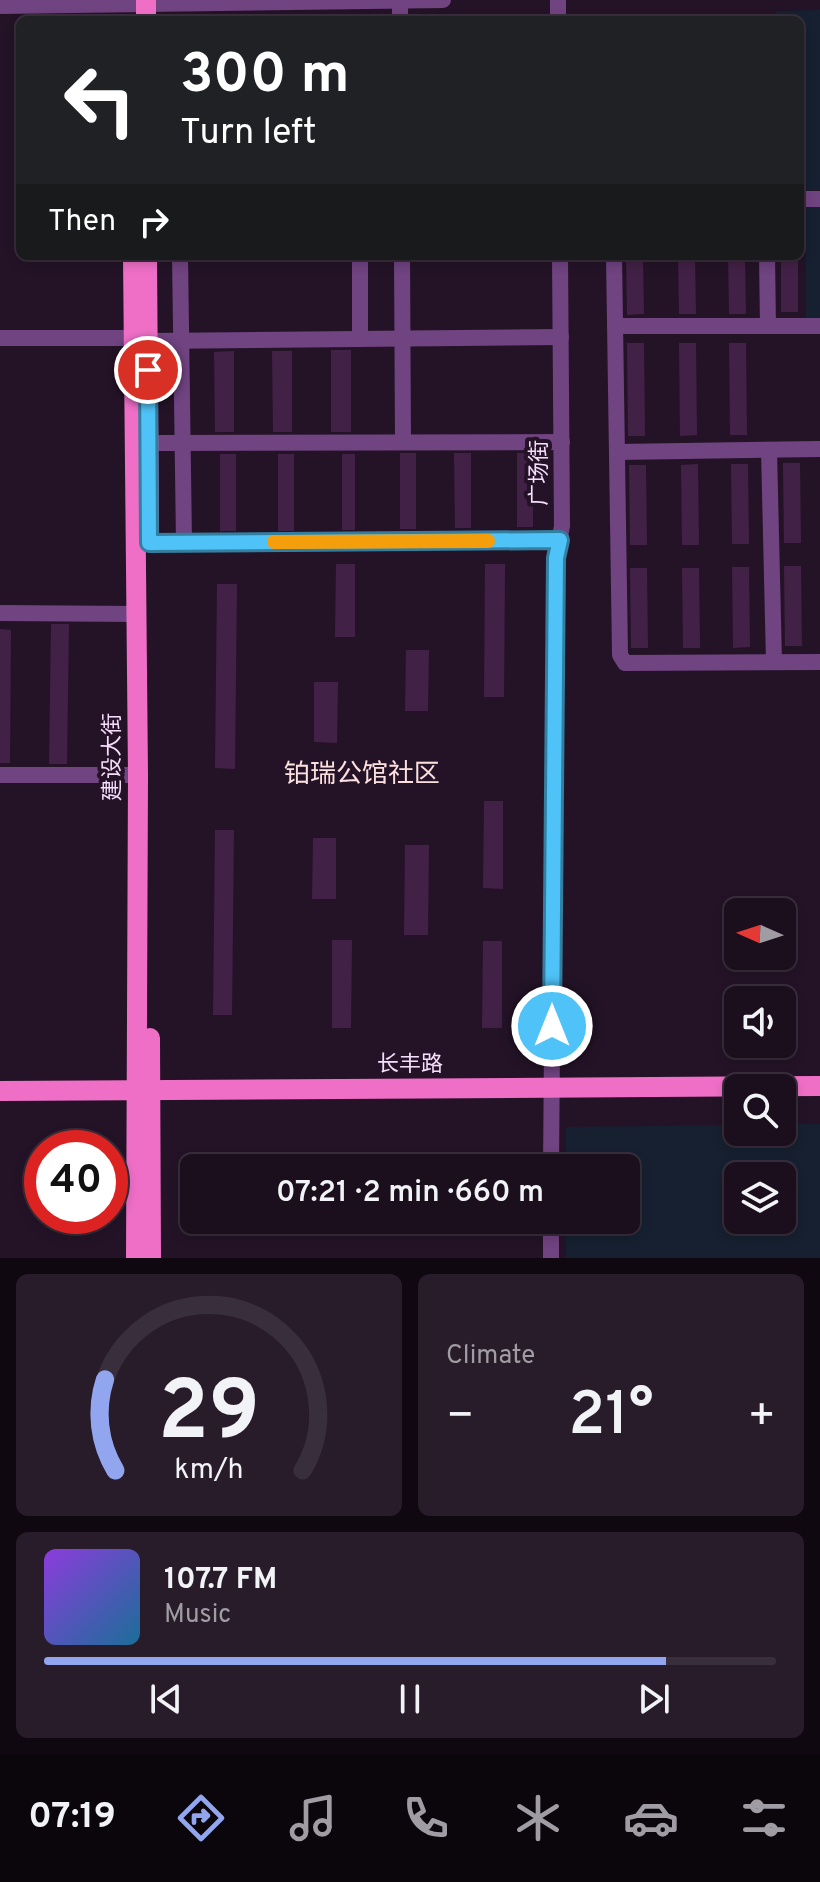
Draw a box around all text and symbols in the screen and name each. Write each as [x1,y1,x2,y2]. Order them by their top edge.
text: 300 m [180,42,350,112]
icon: left [48,48,152,152]
text: Turn left [180,111,317,157]
icon: right [132,200,176,244]
text: Then [48,204,116,241]
pin [114,336,182,404]
icon: arrive [126,348,170,392]
street label: 广场街 [527,440,554,506]
street label: 建设大街 [100,713,127,801]
district label: 铂瑞公馆社区 [284,759,440,792]
north arrow [724,898,796,970]
map controls [724,898,796,1234]
position arrow [510,984,594,1068]
button: sound [724,986,796,1058]
street label: 长丰路 [377,1052,443,1079]
button: search [724,1074,796,1146]
speed limit sign: 40 [24,1130,128,1234]
button: layers [724,1162,796,1234]
text: 07:21 · 2 min · 660 m [276,1175,544,1212]
text: Climate [446,1340,535,1373]
text: 29 [158,1364,260,1469]
text: 21° [569,1380,654,1456]
text: − [446,1390,474,1446]
text: + [748,1390,776,1446]
text: km/h [174,1453,244,1489]
text: 107.7 FM [164,1562,277,1599]
text: Music [164,1599,231,1632]
icon: previous [144,1677,188,1721]
icon: pause [388,1677,432,1721]
icon: next [632,1677,676,1721]
icon: directions [173,1790,229,1846]
icon: music [285,1790,341,1846]
icon: phone [398,1790,454,1846]
icon: climate [510,1790,566,1846]
icon: car [623,1790,679,1846]
icon: filters [736,1790,792,1846]
text: 07:19 [28,1795,116,1841]

